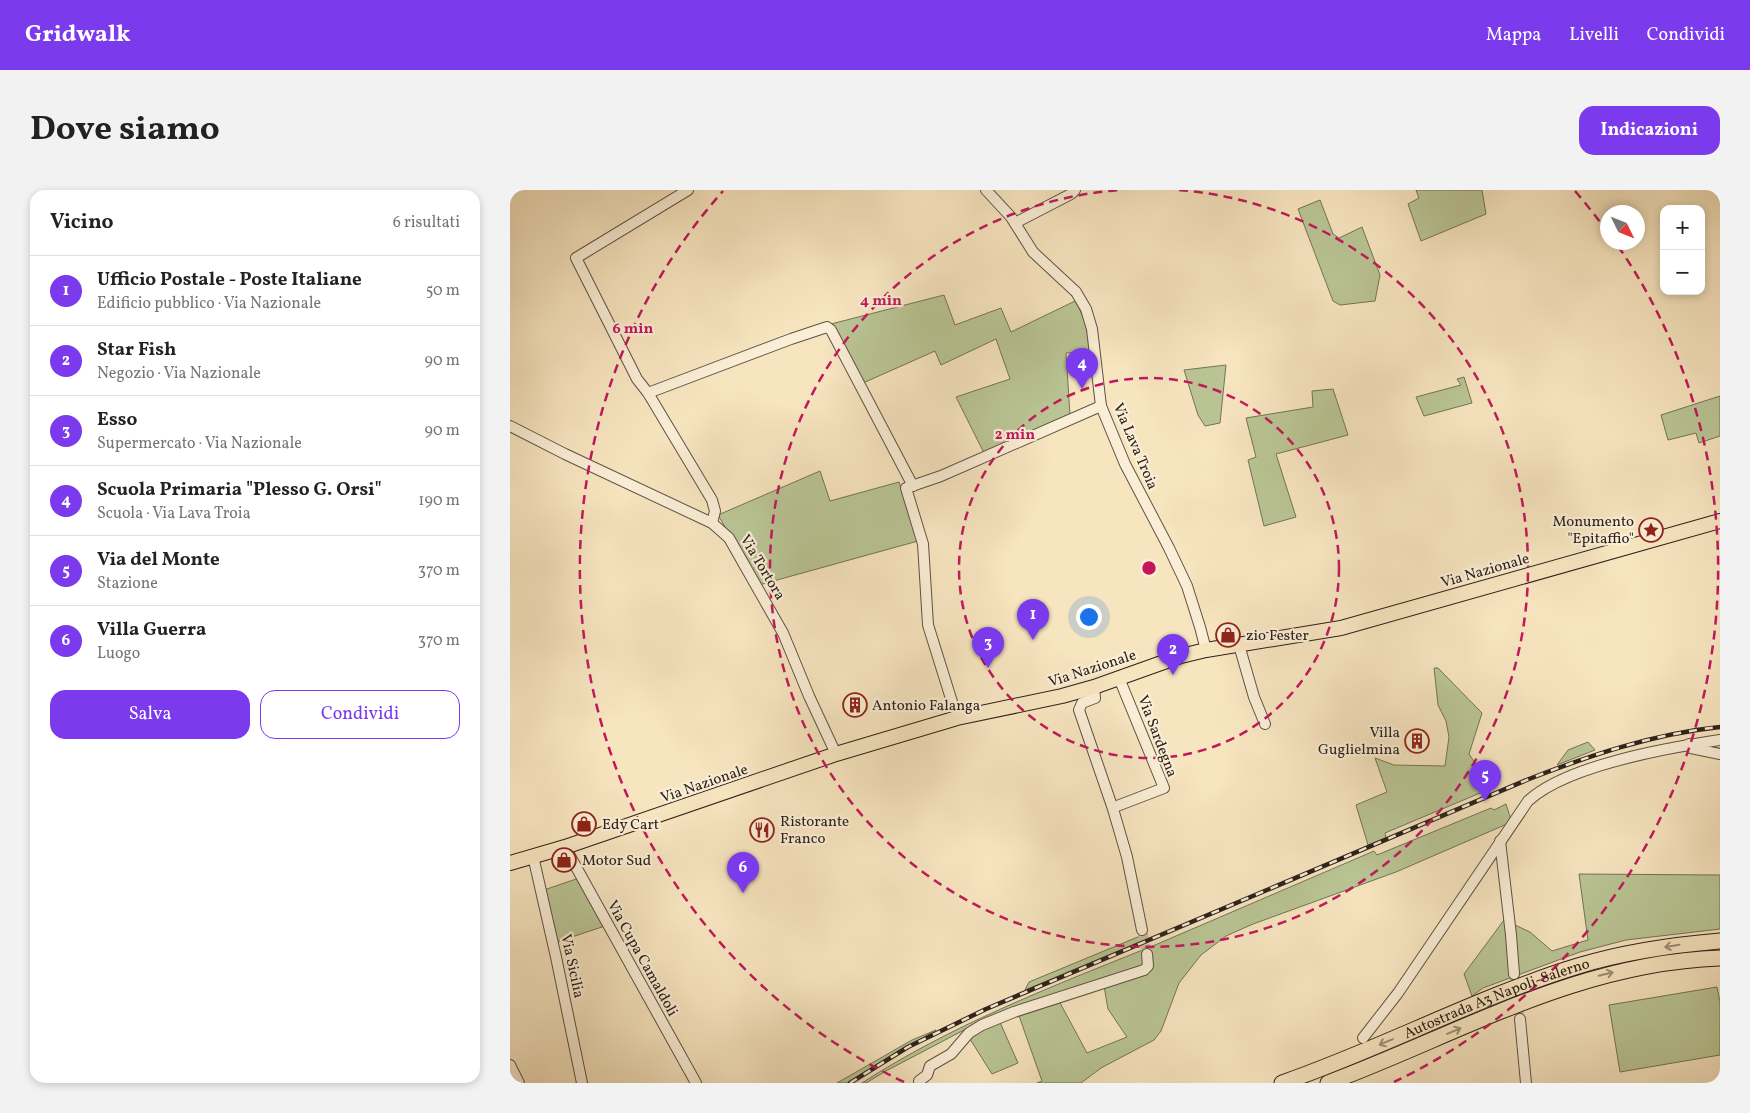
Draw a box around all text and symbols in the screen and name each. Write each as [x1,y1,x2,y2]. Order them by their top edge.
text: Gridwalk [25,18,131,52]
text: Mappa [1486,23,1541,48]
text: Livelli [1569,23,1619,48]
text: Condividi [1647,23,1725,48]
text: Dove siamo [30,106,220,154]
button: Indicazioni [1579,106,1720,155]
north arrow [1600,205,1645,250]
map controls [1660,205,1705,295]
button: + [1660,205,1705,250]
text: Vicino [50,208,114,237]
text: 6 risultati [393,212,460,234]
button: − [1660,250,1705,295]
text: Ufficio Postale - Poste Italiane [97,267,362,293]
text: 1 [63,280,69,302]
text: 50 m [426,280,460,302]
text: 4 min [860,291,902,312]
text: Edificio pubblico · Via Nazionale [97,293,321,315]
text: 6 min [613,319,654,340]
text: Star Fish [97,337,176,363]
pin: 4 [1066,348,1098,389]
text: 2 [62,350,70,372]
text: 90 m [424,350,460,372]
text: Negozio · Via Nazionale [97,363,261,385]
street label: Via Lava Troia [1107,400,1162,493]
text: Esso [97,407,137,433]
text: 3 [62,420,70,442]
text: 90 m [424,420,460,442]
text: 2 min [995,425,1035,446]
text: Supermercato · Via Nazionale [97,433,302,455]
text: Scuola Primaria "Plesso G. Orsi" [97,477,382,503]
text: 4 [61,490,71,512]
text: 190 m [418,490,460,512]
text: Scuola · Via Lava Troia [97,503,251,525]
place label: Monumento "Epitaffio" [1553,512,1634,550]
place icon: Monumento "Epitaffio" [1638,517,1664,543]
street label: Via Tortora [734,531,789,604]
text: Via del Monte [97,547,220,573]
street label: Via Nazionale [1439,549,1532,594]
centre of rings [1140,559,1158,577]
text: 5 [62,560,70,582]
text: 370 m [418,560,460,582]
text: Stazione [97,573,158,595]
pin: 1 [1017,599,1049,640]
your location [1076,604,1102,630]
text: Villa Guerra [97,617,206,643]
shop icon: zio Fester [1215,622,1241,648]
place label: zio Fester [1246,626,1309,647]
pin: 3 [972,627,1004,668]
text: 6 [62,630,70,652]
text: 370 m [418,630,460,652]
pin: 2 [1157,634,1189,675]
text: Luogo [97,643,140,665]
street label: Via Nazionale [1046,645,1139,693]
button: Salva [50,690,250,739]
button: Condividi [260,690,460,739]
building icon: Antonio Falanga [842,692,868,718]
street label: Via Sardegna [1131,693,1182,781]
place label: Antonio Falanga [872,696,980,717]
place label: Villa Guglielmina [1318,723,1400,761]
building icon: Villa Guglielmina [1404,728,1430,754]
street label: Via Nazionale [658,760,751,809]
pin: 5 [1469,760,1501,801]
shop icon: Edy Cart [571,811,597,837]
place label: Ristorante Franco [780,812,849,850]
place label: Edy Cart [602,815,659,836]
restaurant icon: Ristorante Franco [749,817,775,843]
shop icon: Motor Sud [551,847,577,873]
place label: Motor Sud [582,851,651,872]
pin: 6 [727,852,759,893]
street label: Via Cupa Camaldoli [601,897,682,1021]
street label: Via Sicilia [555,932,589,1000]
one-way arrow [1664,942,1680,952]
street label: Autostrada A3 Napoli-Salerno [1401,954,1592,1045]
one-way arrow [1598,969,1614,978]
one-way arrow [1446,1025,1461,1035]
one-way arrow [1379,1038,1394,1048]

